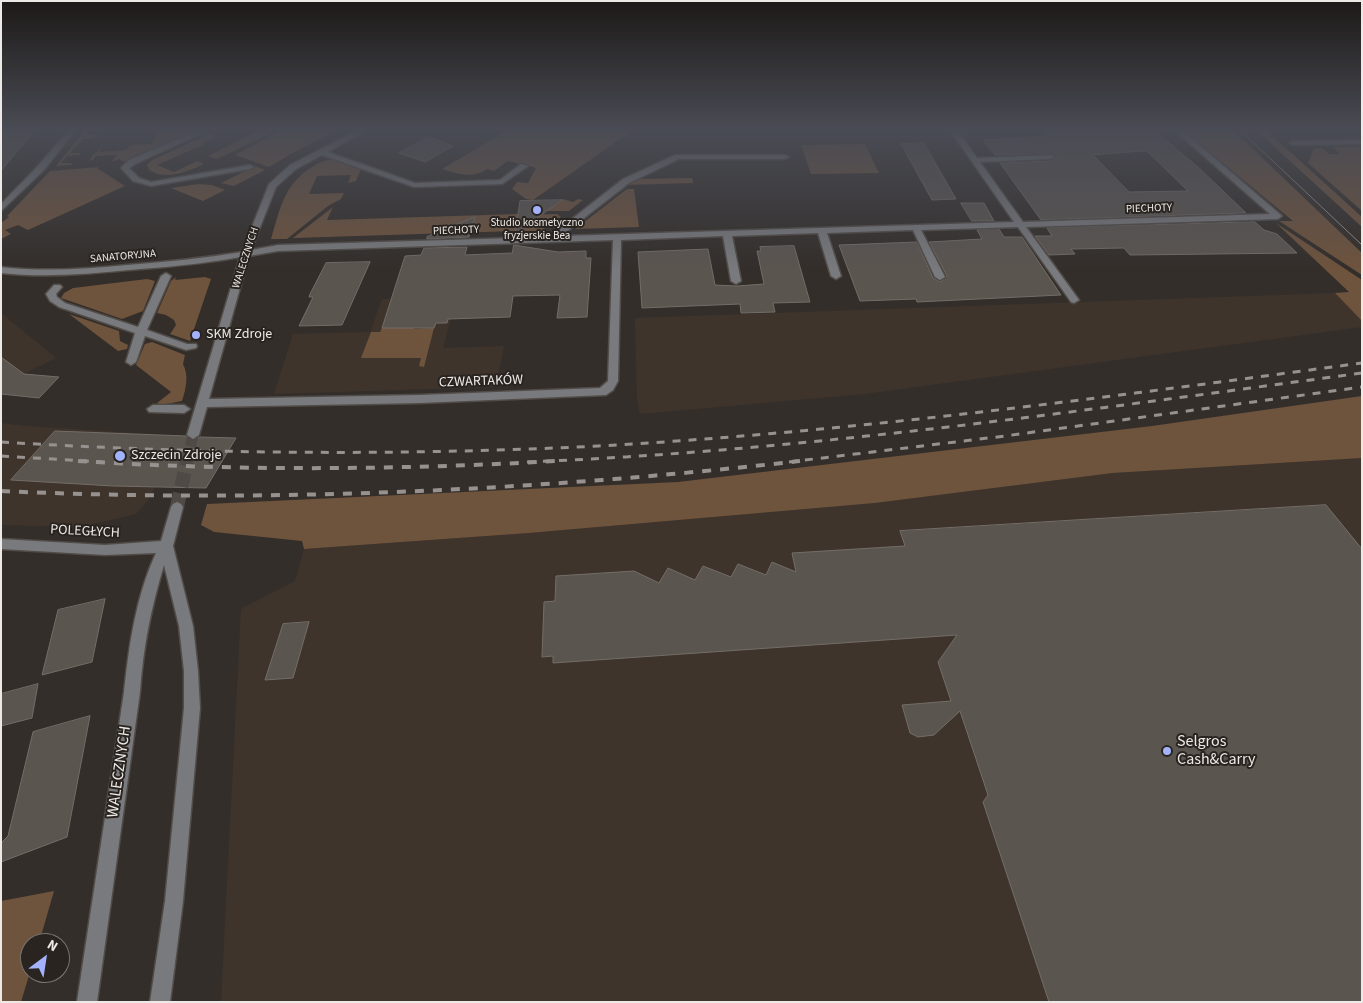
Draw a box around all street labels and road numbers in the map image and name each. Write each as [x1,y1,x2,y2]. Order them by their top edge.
street label: PIECHOTY [1126,202,1172,216]
street label: PIECHOTY [433,224,479,238]
street label: WALECZNYCH [230,226,262,290]
street label: SANATORYJNA [90,248,156,266]
street label: CZWARTAKÓW [439,372,523,392]
street label: POLEGŁYCH [50,522,120,542]
street label: WALECZNYCH [104,725,136,819]

